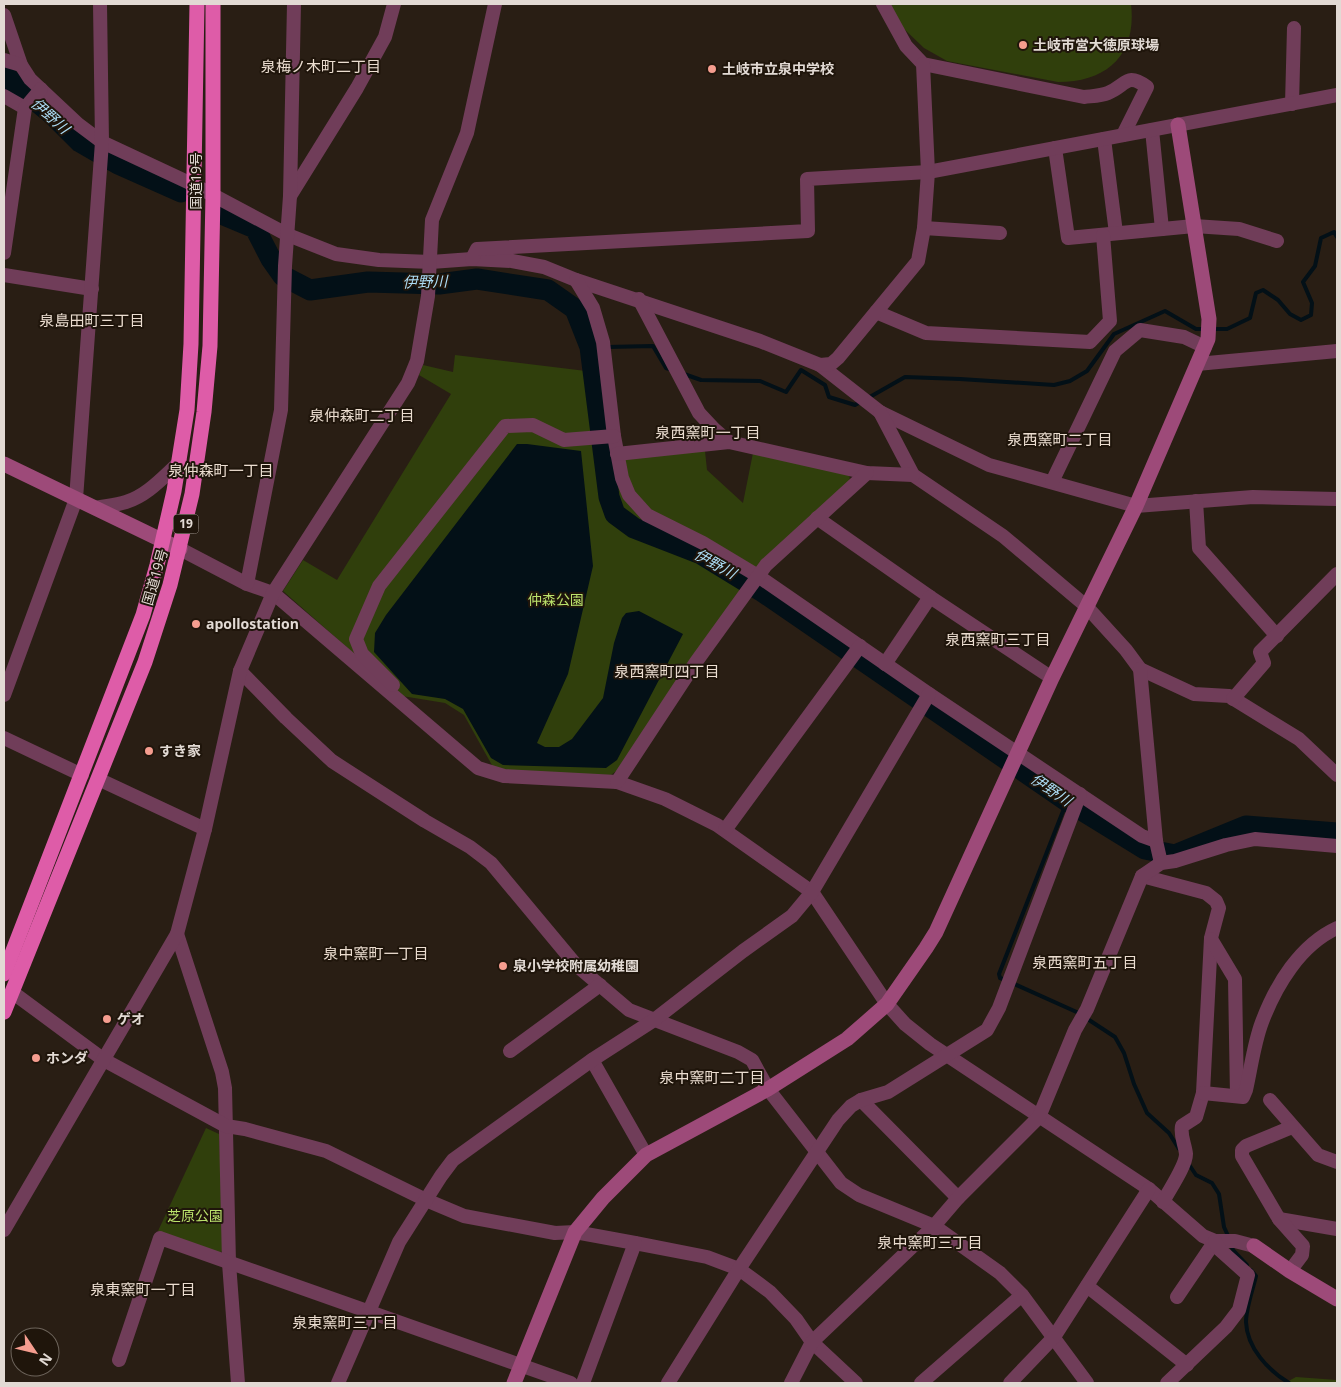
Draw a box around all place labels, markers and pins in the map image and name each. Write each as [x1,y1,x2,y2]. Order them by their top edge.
place label: 土岐市営大徳原球場 [1033,35,1159,54]
marker: 土岐市営大徳原球場 [1017,39,1029,51]
place label: 土岐市立泉中学校 [722,59,834,78]
marker: 土岐市立泉中学校 [706,63,718,75]
place label: apollostation [206,614,299,633]
marker: apollostation [190,618,202,630]
place label: すき家 [159,741,201,760]
marker: すき家 [143,745,155,757]
place label: 泉小学校附属幼稚園 [513,956,639,975]
marker: 泉小学校附属幼稚園 [497,960,509,972]
place label: ゲオ [117,1009,145,1028]
marker: ゲオ [101,1013,113,1025]
place label: ホンダ [46,1048,88,1067]
marker: ホンダ [30,1052,42,1064]

